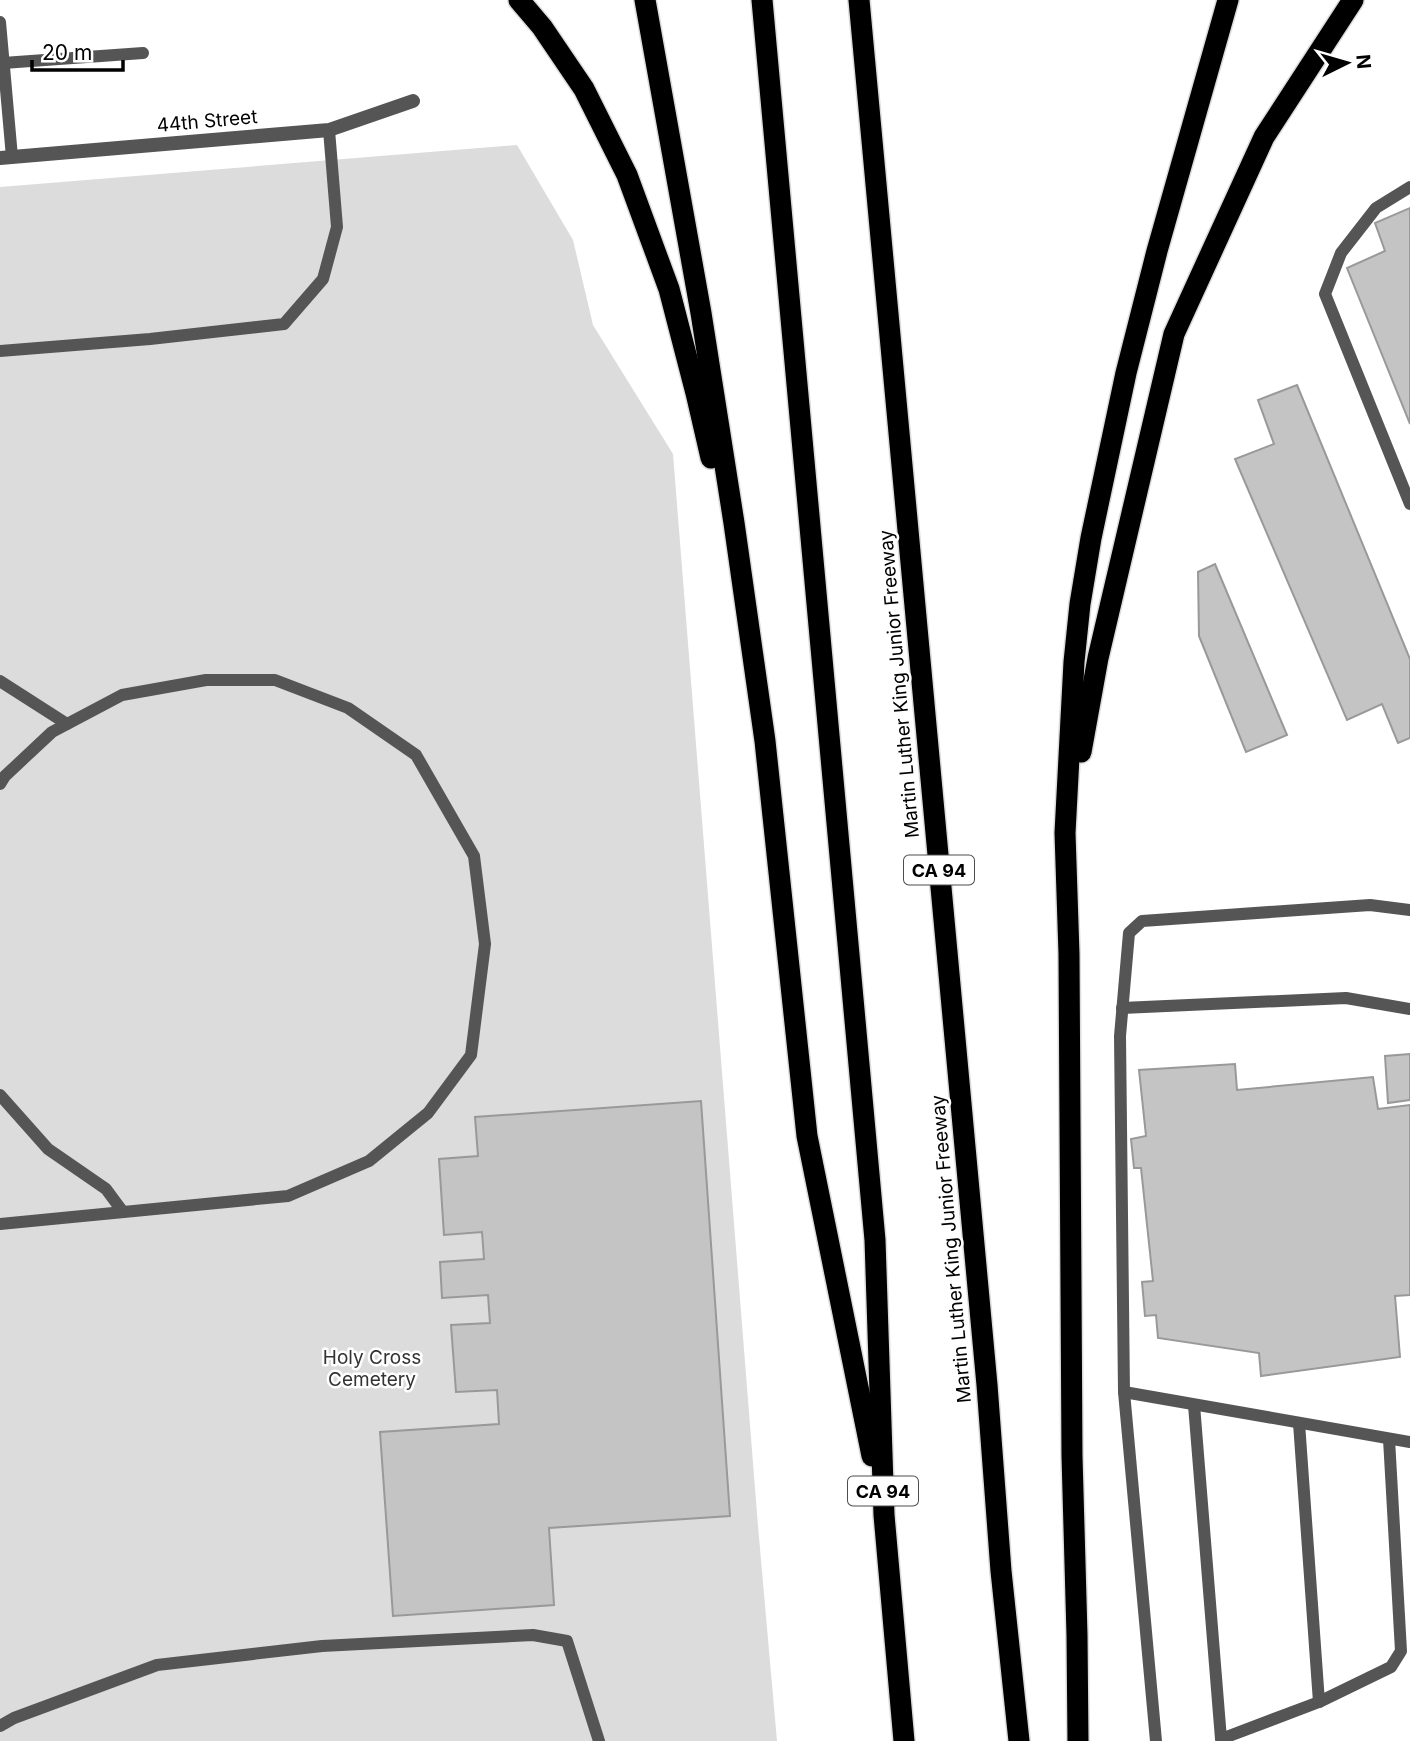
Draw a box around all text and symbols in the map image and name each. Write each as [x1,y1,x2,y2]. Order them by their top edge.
scale bar [32,28,122,72]
north arrow [1312,28,1382,98]
text: 20 m [42,40,92,65]
text: N [1351,53,1376,70]
street label: 44th Street [156,105,258,137]
street label: Martin Luther King Junior Freeway [874,529,924,839]
road number: CA 94 [904,856,974,884]
street label: Martin Luther King Junior Freeway [926,1094,976,1404]
park label: Holy Cross Cemetery [323,1346,421,1391]
road number: CA 94 [848,1476,918,1506]

